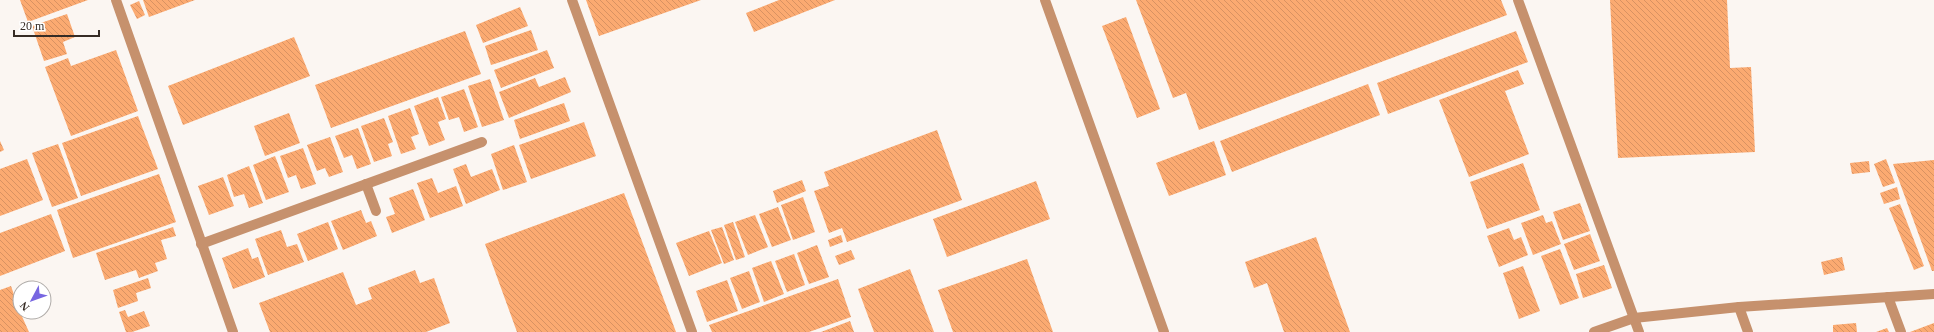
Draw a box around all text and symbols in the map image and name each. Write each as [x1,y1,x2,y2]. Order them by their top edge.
scale bar [14,12,99,38]
text: 20 m [20,19,45,33]
north arrow [12,280,52,320]
text: N [17,300,32,313]

